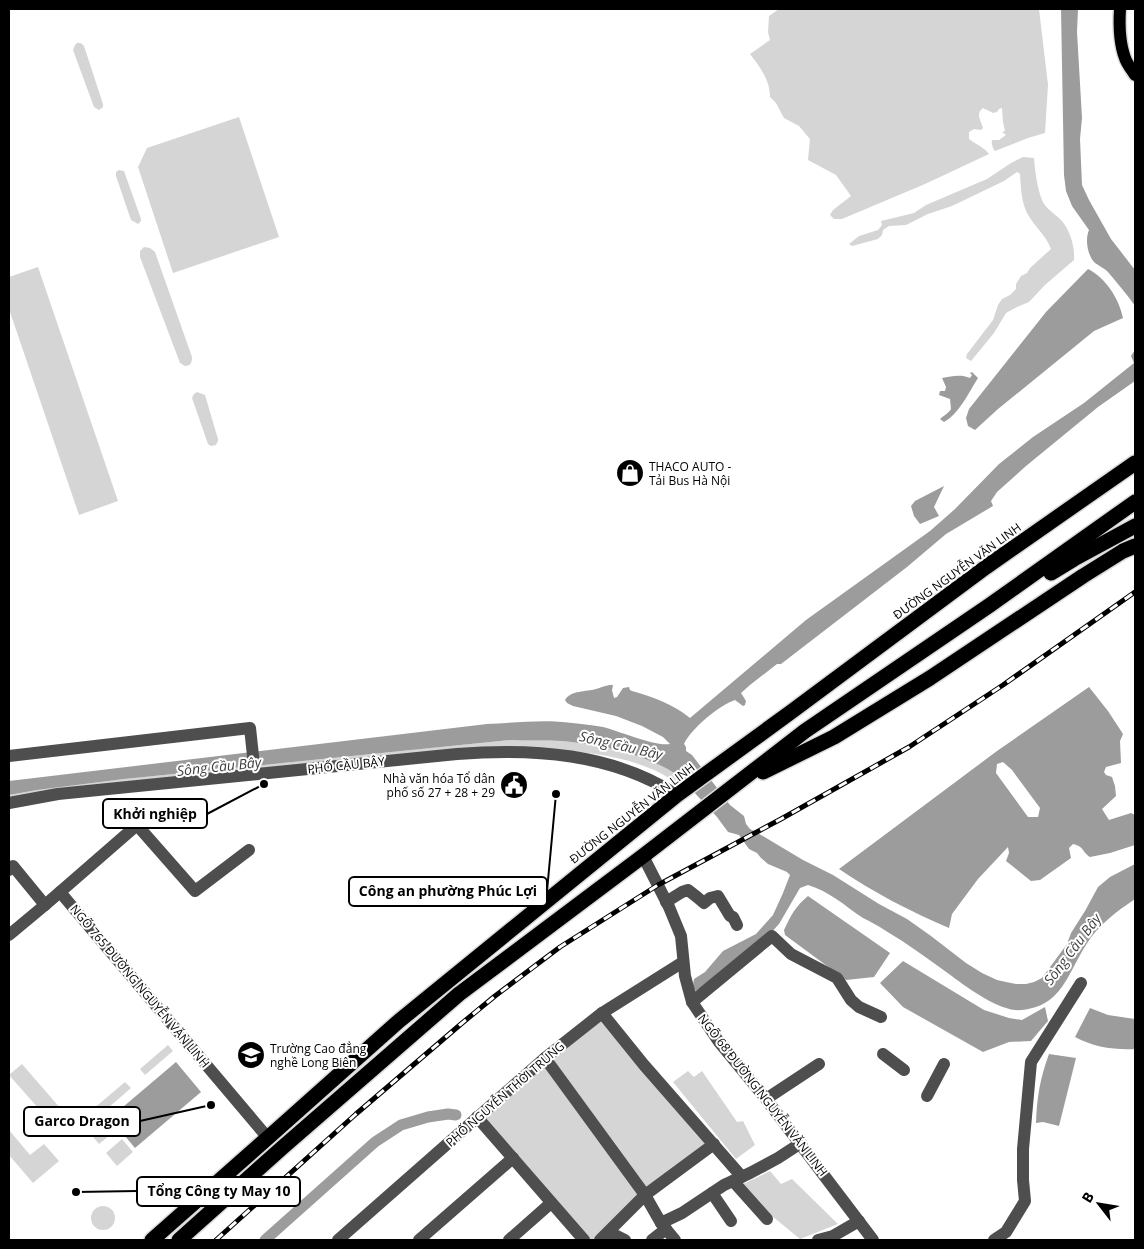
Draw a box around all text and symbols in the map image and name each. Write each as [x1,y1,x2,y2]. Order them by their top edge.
shop icon: THACO AUTO - Tải Bus Hà Nội [615,458,645,488]
place label: THACO AUTO - Tải Bus Hà Nội [649,458,731,489]
street label: ĐƯỜNG NGUYỄN VĂN LINH [889,518,1025,623]
water label: Sông Cầu Bây [578,726,666,764]
water label: Sông Cầu Bây [176,752,264,780]
street label: PHỐ CẦU BÂY [307,752,386,778]
street label: ĐƯỜNG NGUYỄN VĂN LINH [565,758,698,867]
place label: Nhà văn hóa Tổ dân phố số 27 + 28 + 29 [383,770,495,801]
public building icon: Nhà văn hóa Tổ dân phố số 27 + 28 + 29 [499,770,529,800]
callout: Khởi nghiệp [103,799,207,828]
text: Khởi nghiệp [113,804,197,823]
callout: Công an phường Phúc Lợi [349,877,547,906]
text: Công an phường Phúc Lợi [359,881,537,900]
street label: NGÕ 765 ĐƯỜNG NGUYỄN VĂN LINH [66,900,214,1071]
water label: Sông Cầu Bây [1039,908,1106,988]
street label: NGÕ 68 ĐƯỜNG NGUYỄN VĂN LINH [694,1010,833,1180]
street label: PHỐ NGUYỄN THỜI TRUNG [441,1037,568,1150]
school or university icon: Trường Cao đẳng nghề Long Biên [236,1040,266,1070]
place label: Trường Cao đẳng nghề Long Biên [270,1040,367,1071]
callout: Garco Dragon [24,1107,140,1136]
text: Garco Dragon [34,1111,130,1130]
callout: Tổng Công ty May 10 [137,1177,300,1206]
north arrow [1074,1179,1124,1229]
text: Tổng Công ty May 10 [148,1181,290,1200]
text: B [1077,1188,1098,1206]

